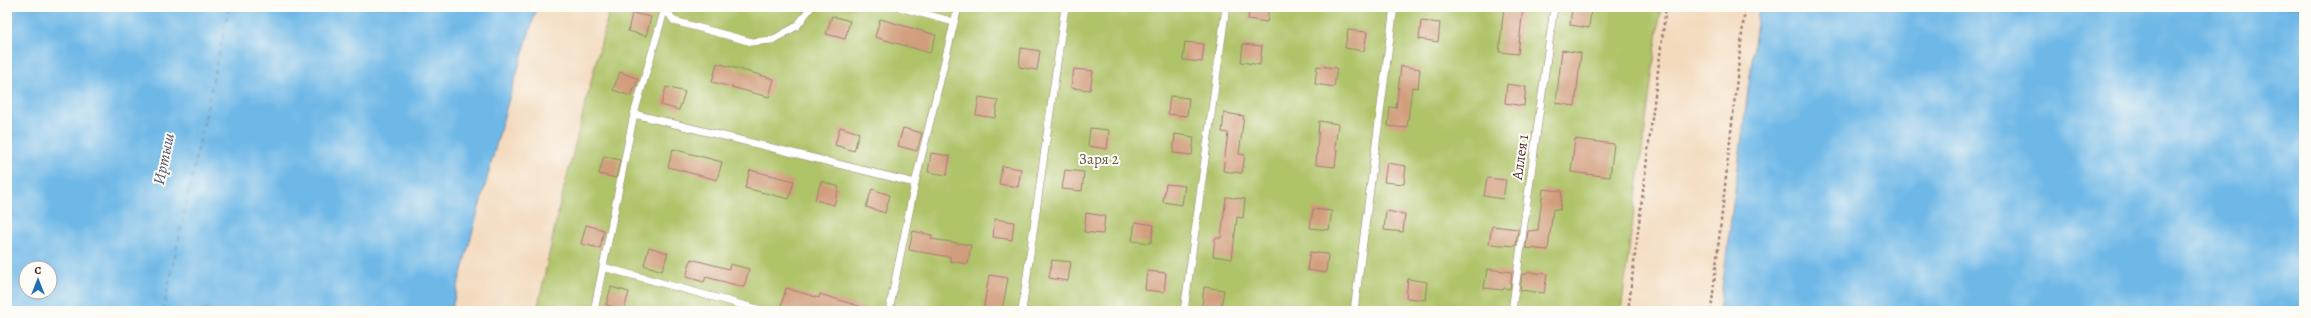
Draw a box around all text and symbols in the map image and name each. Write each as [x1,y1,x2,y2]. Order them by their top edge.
water label: Иртыш [148,131,180,187]
street label: Аллея 1 [1507,133,1533,182]
park label: Заря 2 [1079,149,1119,169]
north arrow [18,260,58,300]
text: С [35,263,42,278]

